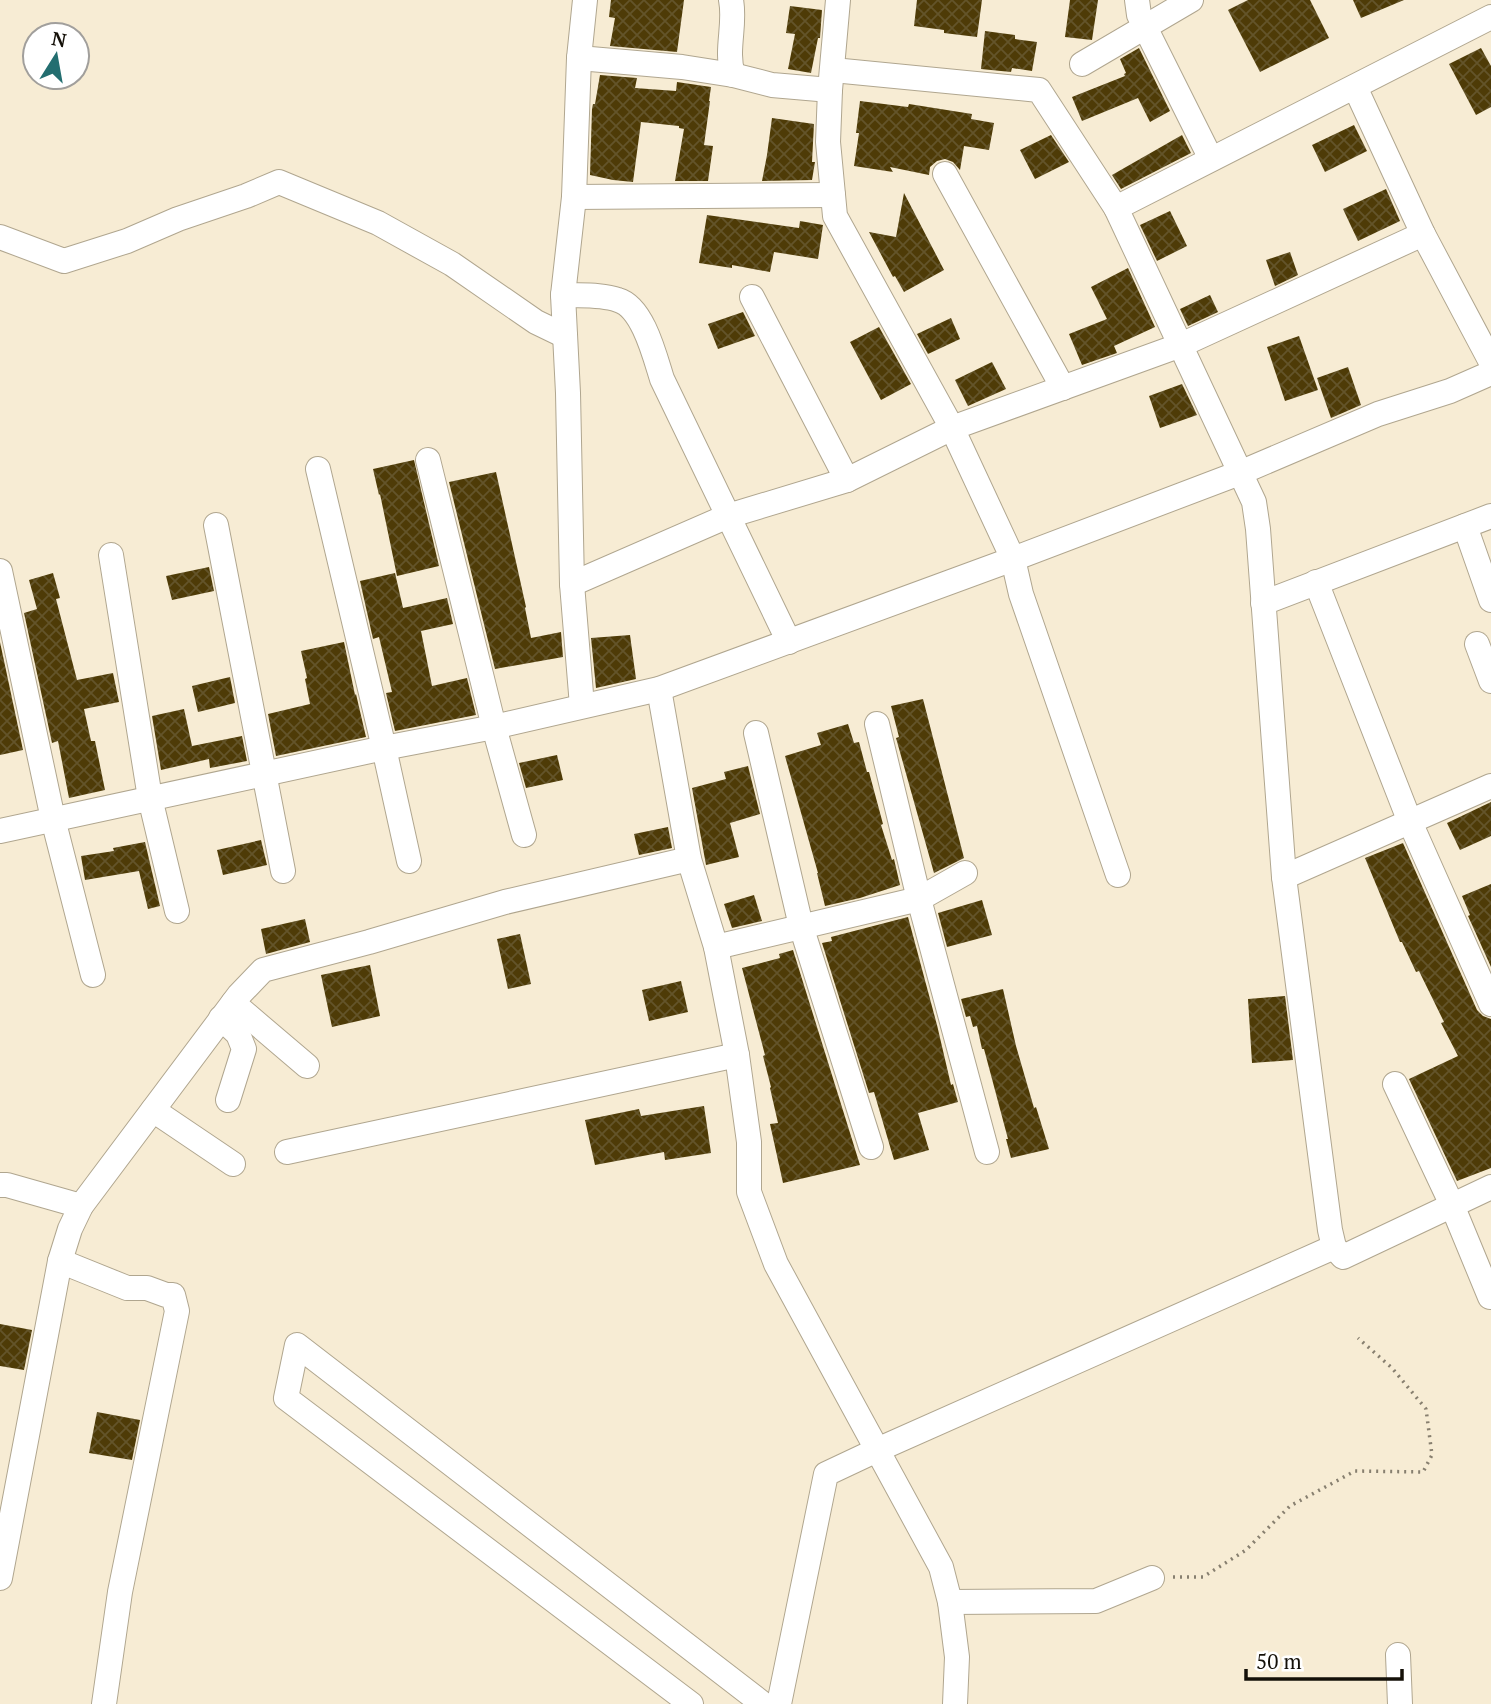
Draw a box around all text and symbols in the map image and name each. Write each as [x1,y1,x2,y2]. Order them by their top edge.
north arrow [21,21,91,91]
text: N [50,25,69,53]
scale bar [1246,1638,1402,1682]
text: 50 m [1256,1647,1302,1675]

